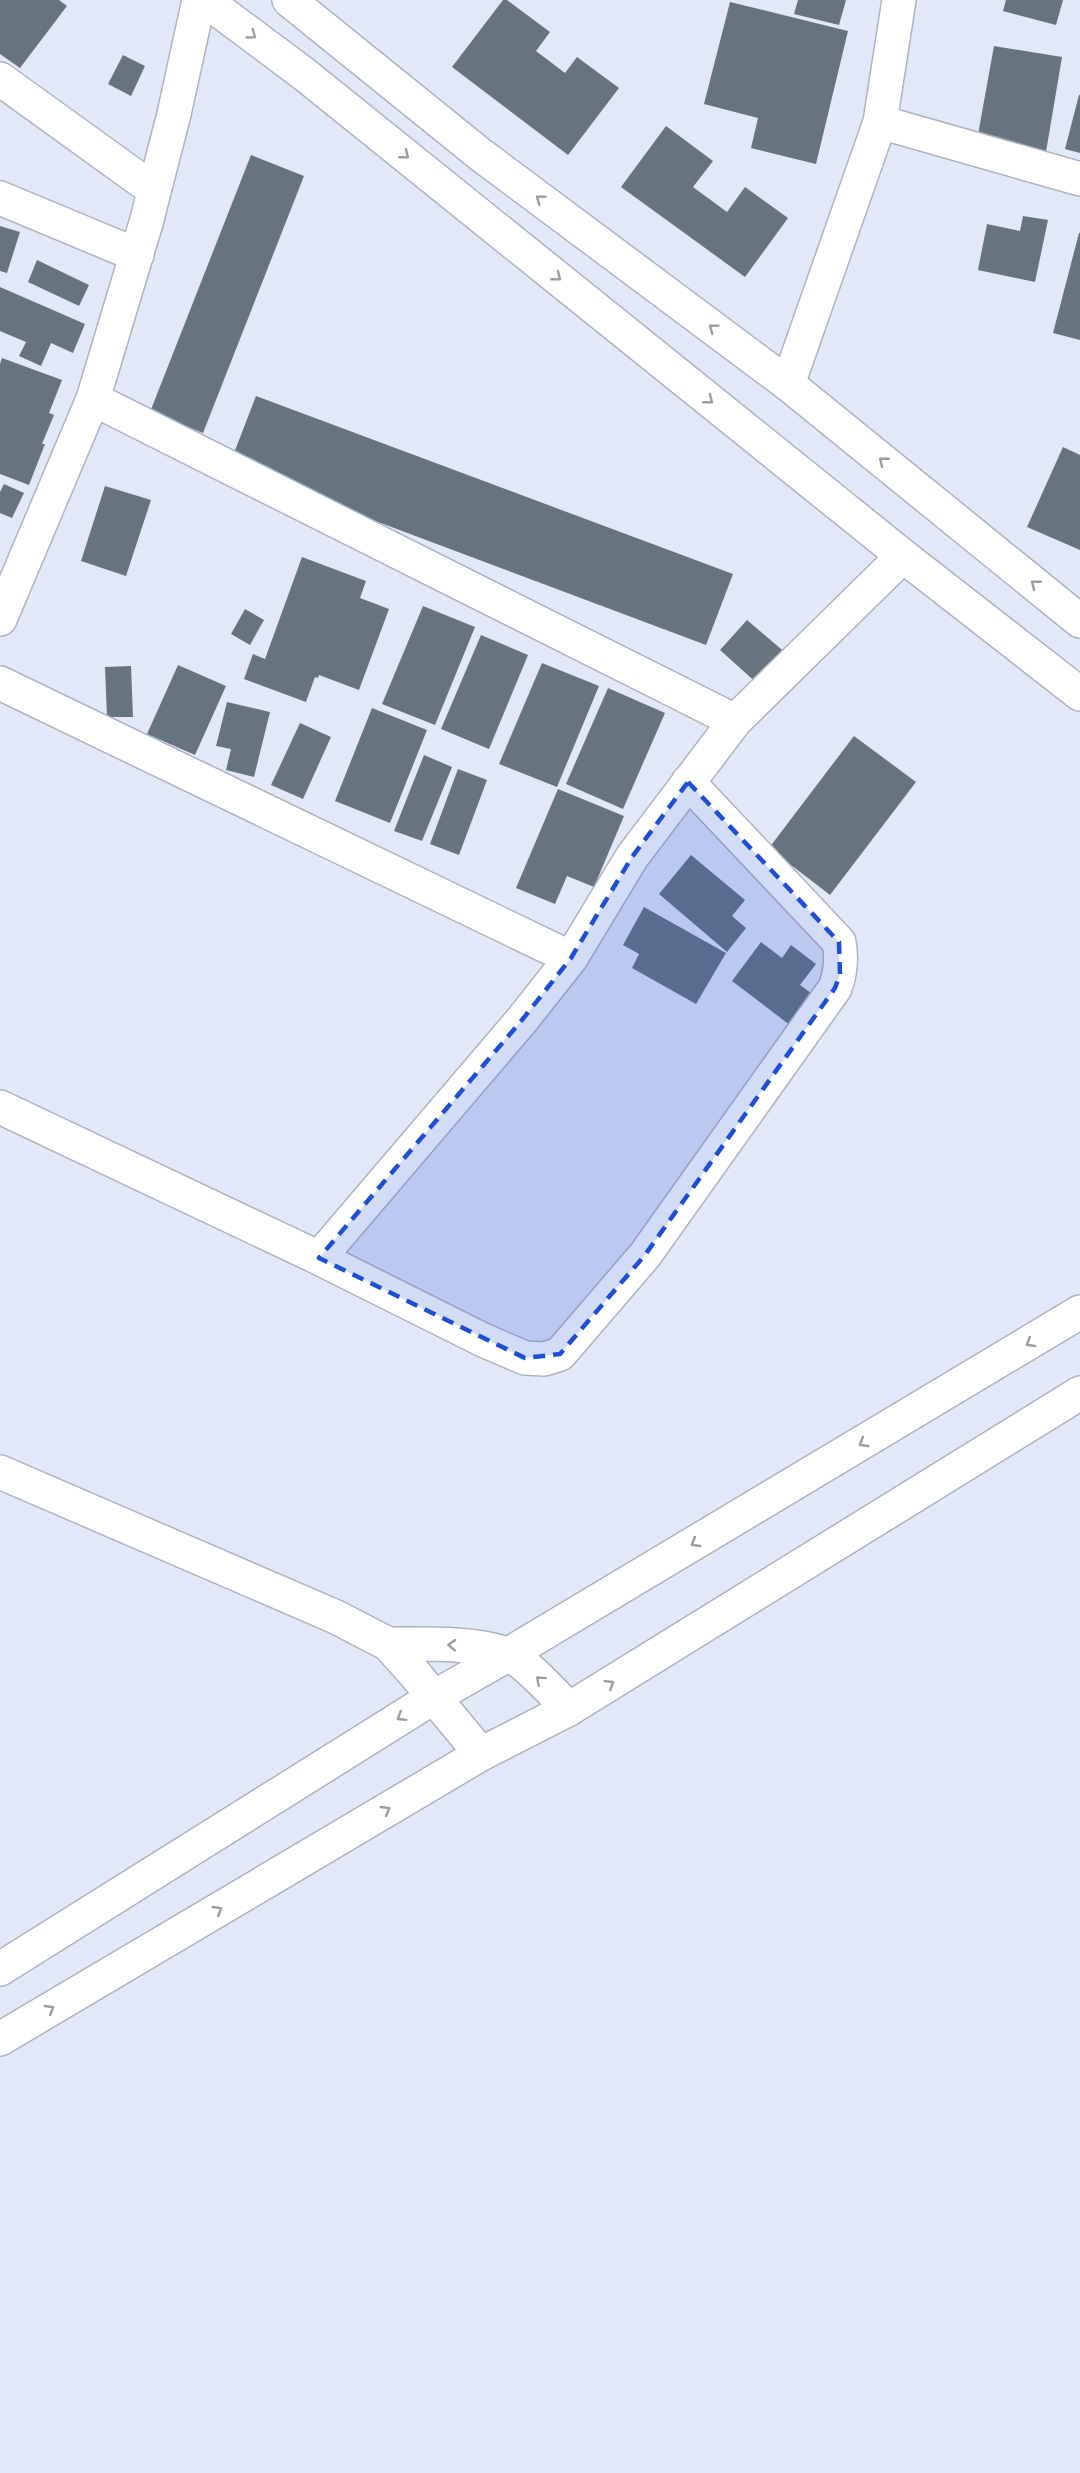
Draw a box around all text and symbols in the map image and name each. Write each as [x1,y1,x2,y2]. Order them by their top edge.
one-way arrow [245,28,256,39]
one-way arrow [398,148,409,159]
one-way arrow [535,196,546,207]
one-way arrow [550,270,561,281]
one-way arrow [708,325,719,336]
one-way arrow [702,392,713,403]
one-way arrow [879,458,890,469]
one-way arrow [1030,580,1041,591]
one-way arrow [1026,1335,1036,1347]
one-way arrow [859,1436,869,1447]
one-way arrow [691,1536,701,1547]
one-way arrow [447,1639,456,1652]
one-way arrow [536,1676,547,1687]
one-way arrow [604,1680,615,1691]
one-way arrow [397,1710,407,1722]
one-way arrow [380,1806,390,1818]
one-way arrow [212,1905,222,1917]
one-way arrow [44,2005,54,2016]

